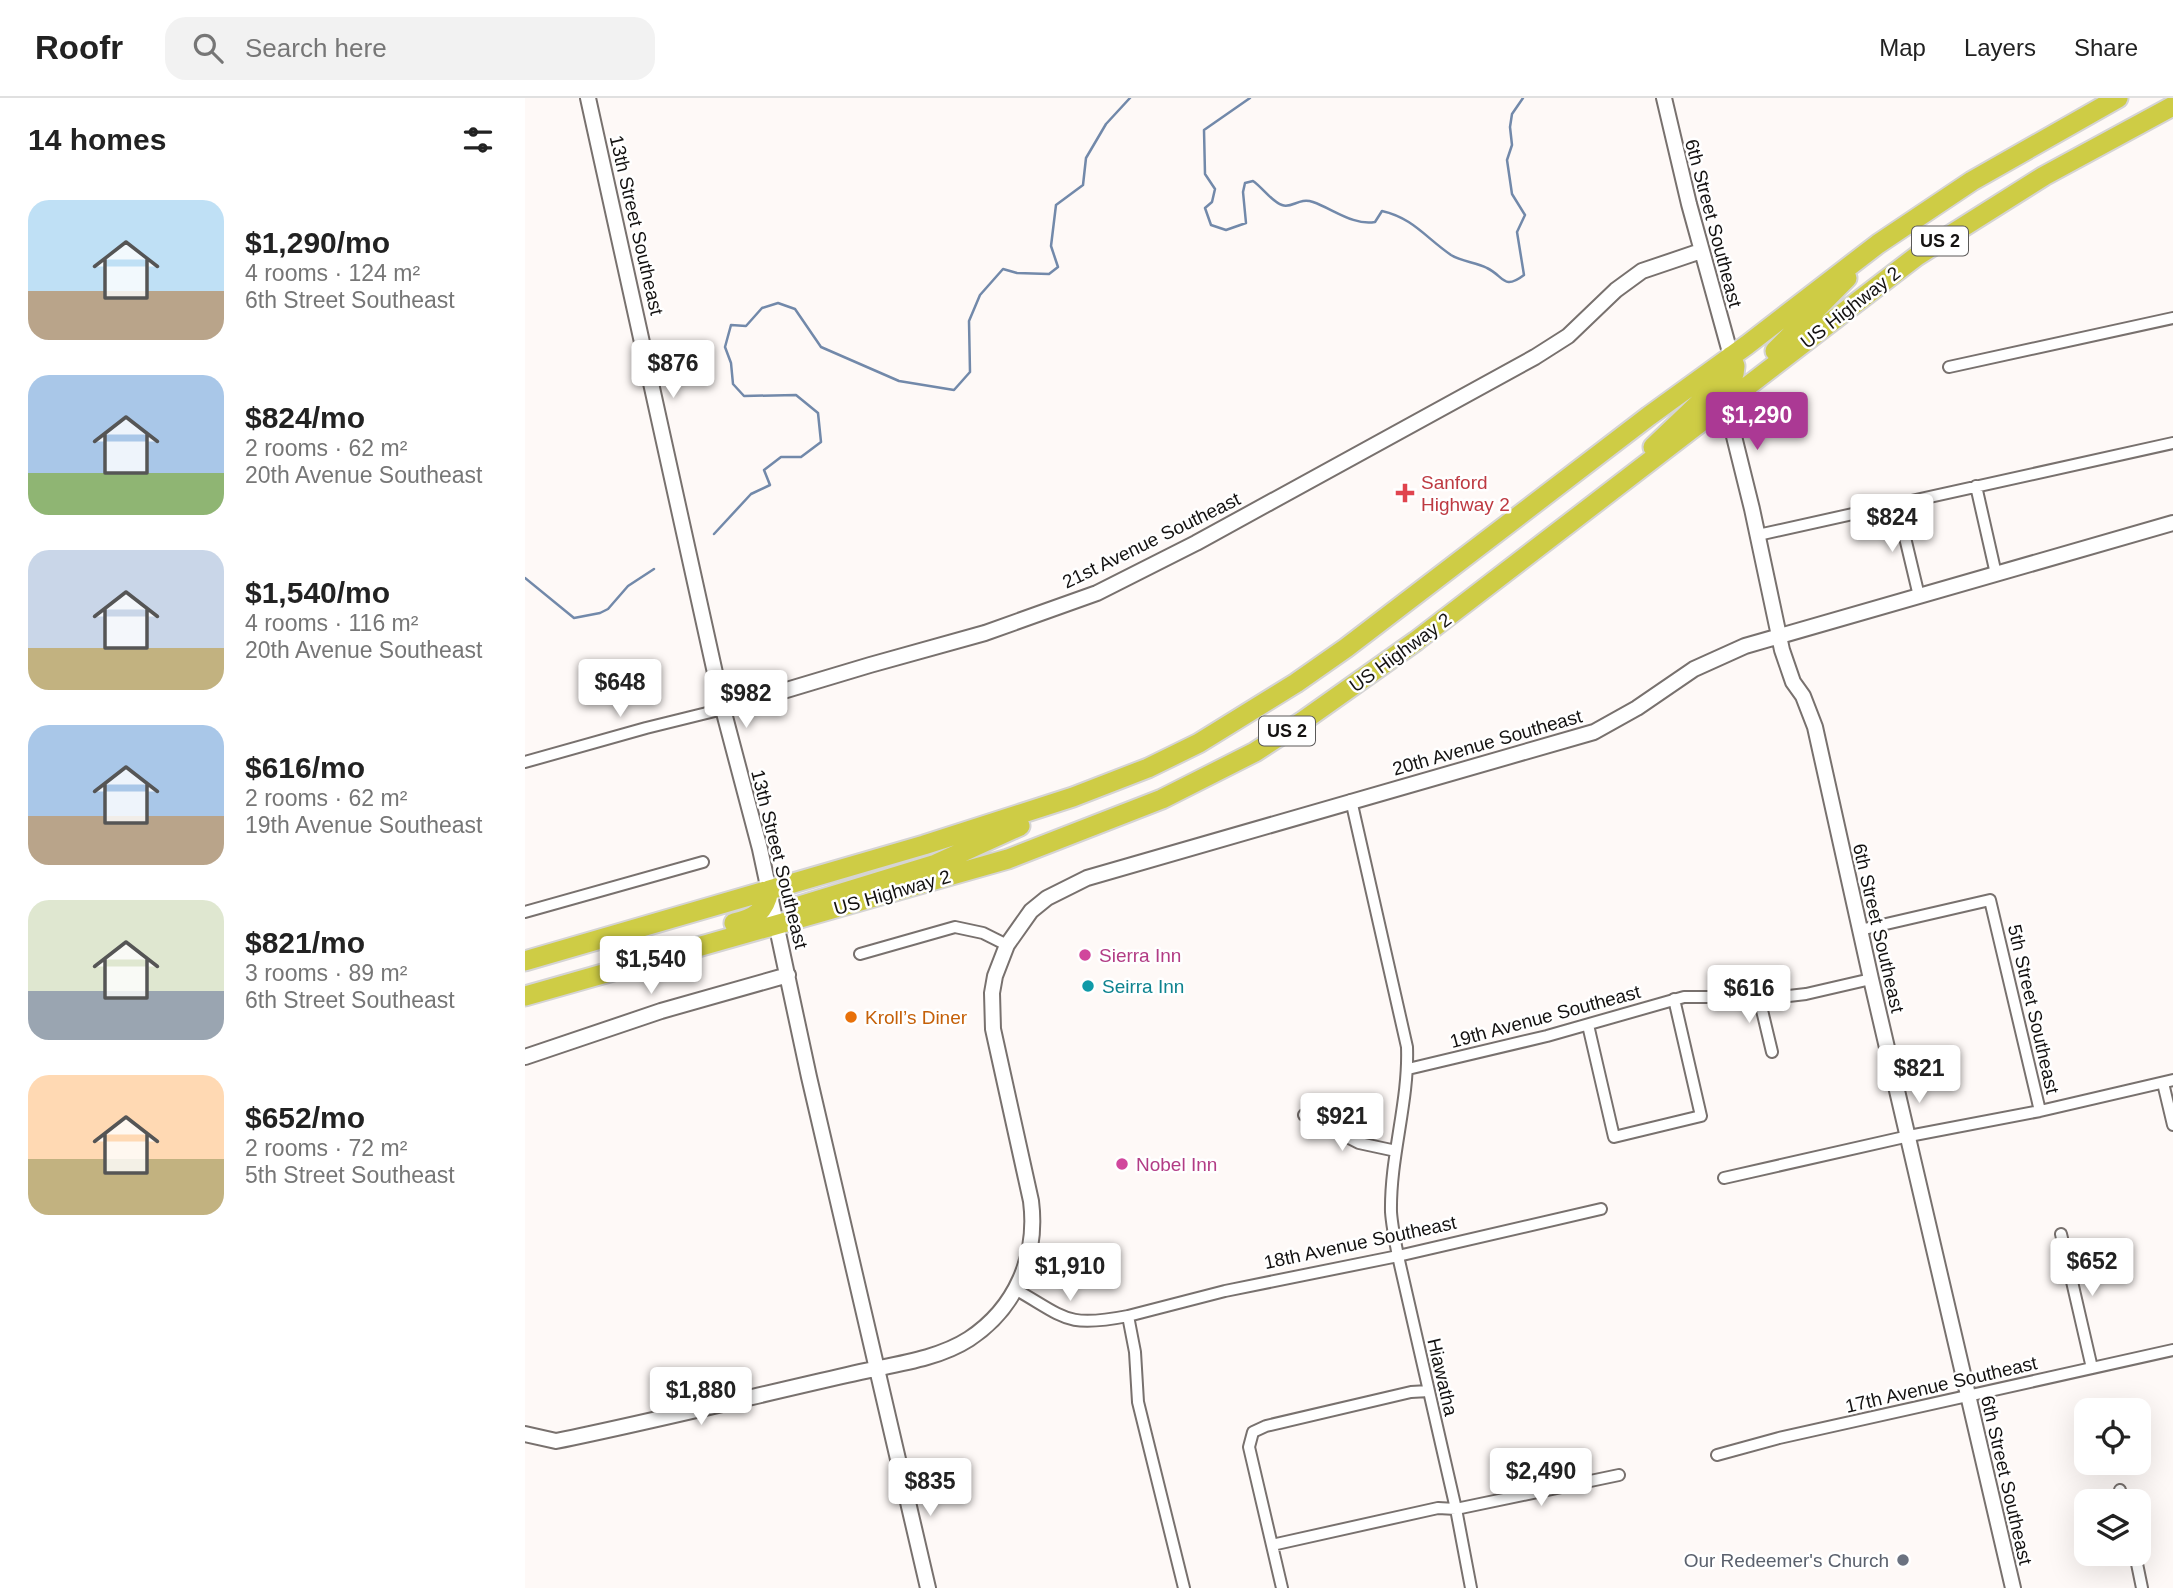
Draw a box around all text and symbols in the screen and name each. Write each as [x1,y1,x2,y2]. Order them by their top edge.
search box [165,17,655,80]
text: Roofr [35,29,123,66]
icon: search [189,29,227,67]
text: Search here [245,33,387,63]
text: Map [1879,34,1926,61]
text: Layers [1964,34,2036,61]
text: Share [2074,34,2138,61]
icon: filters [459,121,497,159]
text: 14 homes [28,123,166,156]
street label: 13th Street Southeast [606,133,668,318]
street label: 6th Street Southeast [1681,137,1746,310]
text: $1,290/mo [245,226,390,259]
road number: US 2 [1912,226,1968,256]
icon: home [84,228,168,312]
text: 4 rooms · 124 m² [245,260,420,286]
street label: US Highway 2 [1796,262,1904,353]
text: 6th Street Southeast [245,287,455,313]
pin: $876 [632,341,714,400]
text: $876 [647,350,699,376]
pin: $1,290 [1700,392,1814,452]
text: $824/mo [245,401,365,434]
text: $1,290 [1722,402,1792,428]
icon: home [84,403,168,487]
text: 2 rooms · 62 m² [245,435,407,461]
text: 20th Avenue Southeast [245,462,482,488]
place label: Sanford Highway 2 [1421,472,1510,515]
marker: Sanford Highway 2 [1395,483,1415,503]
street label: 21st Avenue Southeast [1059,488,1244,593]
pin: $824 [1851,494,1933,554]
text: $824 [1866,504,1918,530]
text: $1,540/mo [245,576,390,609]
icon: home [84,578,168,662]
street label: US Highway 2 [1345,609,1455,696]
text: 4 rooms · 116 m² [245,610,418,636]
text: 20th Avenue Southeast [245,637,482,663]
pin: $648 [579,660,661,719]
text: $648 [594,669,646,695]
pin: $982 [705,670,787,730]
text: $982 [720,680,772,706]
street label: 20th Avenue Southeast [1390,705,1585,780]
road number: US 2 [1259,716,1315,746]
text: $616/mo [245,751,365,784]
icon: home [84,753,168,837]
street label: 13th Street Southeast [747,767,812,952]
text: 2 rooms · 62 m² [245,785,407,811]
text: 19th Avenue Southeast [245,812,482,838]
street label: 6th Street Southeast [1849,841,1908,1016]
street label: US Highway 2 [831,866,953,919]
street label: 5th Street Southeast [2004,922,2063,1097]
text: $821/mo [245,926,365,959]
icon: home [84,928,168,1012]
pin: $1,540 [594,936,708,996]
place label: Sierra Inn [1099,945,1181,966]
text: $1,540 [616,946,686,972]
marker: Sierra Inn [1077,947,1093,963]
text: 3 rooms · 89 m² [245,960,407,986]
pin: $616 [1708,965,1790,1025]
text: $616 [1723,975,1775,1001]
place label: Seirra Inn [1102,976,1184,997]
marker: Seirra Inn [1080,978,1096,994]
street label: 19th Avenue Southeast [1448,981,1643,1052]
text: 6th Street Southeast [245,987,455,1013]
place label: Kroll’s Diner [865,1007,968,1028]
marker: Kroll’s Diner [843,1009,859,1025]
pin: $821 [1878,1046,1960,1105]
text: $821 [1893,1055,1945,1081]
pin: $921 [1301,1094,1383,1153]
text: $652/mo [245,1101,365,1134]
icon: home [84,1103,168,1187]
text: $921 [1316,1103,1368,1129]
text: 2 rooms · 72 m² [245,1135,407,1161]
place label: Nobel Inn [1136,1154,1217,1175]
marker: Nobel Inn [1114,1156,1130,1172]
text: 5th Street Southeast [245,1162,455,1188]
street label: 18th Avenue Southeast [1262,1212,1459,1273]
pin: $652 [2051,1238,2133,1298]
pin: $1,910 [1013,1244,1127,1303]
text: $652 [2066,1248,2118,1274]
text: $1,910 [1035,1253,1105,1279]
street label: Hiawatha [1423,1336,1462,1418]
street label: 17th Avenue Southeast [1843,1352,2040,1417]
pin: $1,880 [644,1368,758,1427]
text: $1,880 [666,1377,736,1403]
street label: 6th Street Southeast [1977,1393,2036,1568]
map controls [2074,1398,2151,1566]
button: locate [2074,1398,2151,1475]
pin: $2,490 [1484,1448,1598,1508]
pin: $835 [889,1458,971,1518]
text: $2,490 [1506,1458,1576,1484]
text: $835 [904,1468,956,1494]
button: layers [2074,1489,2151,1566]
place label: Our Redeemer's Church [1684,1550,1889,1571]
marker: Our Redeemer's Church [1895,1552,1911,1568]

